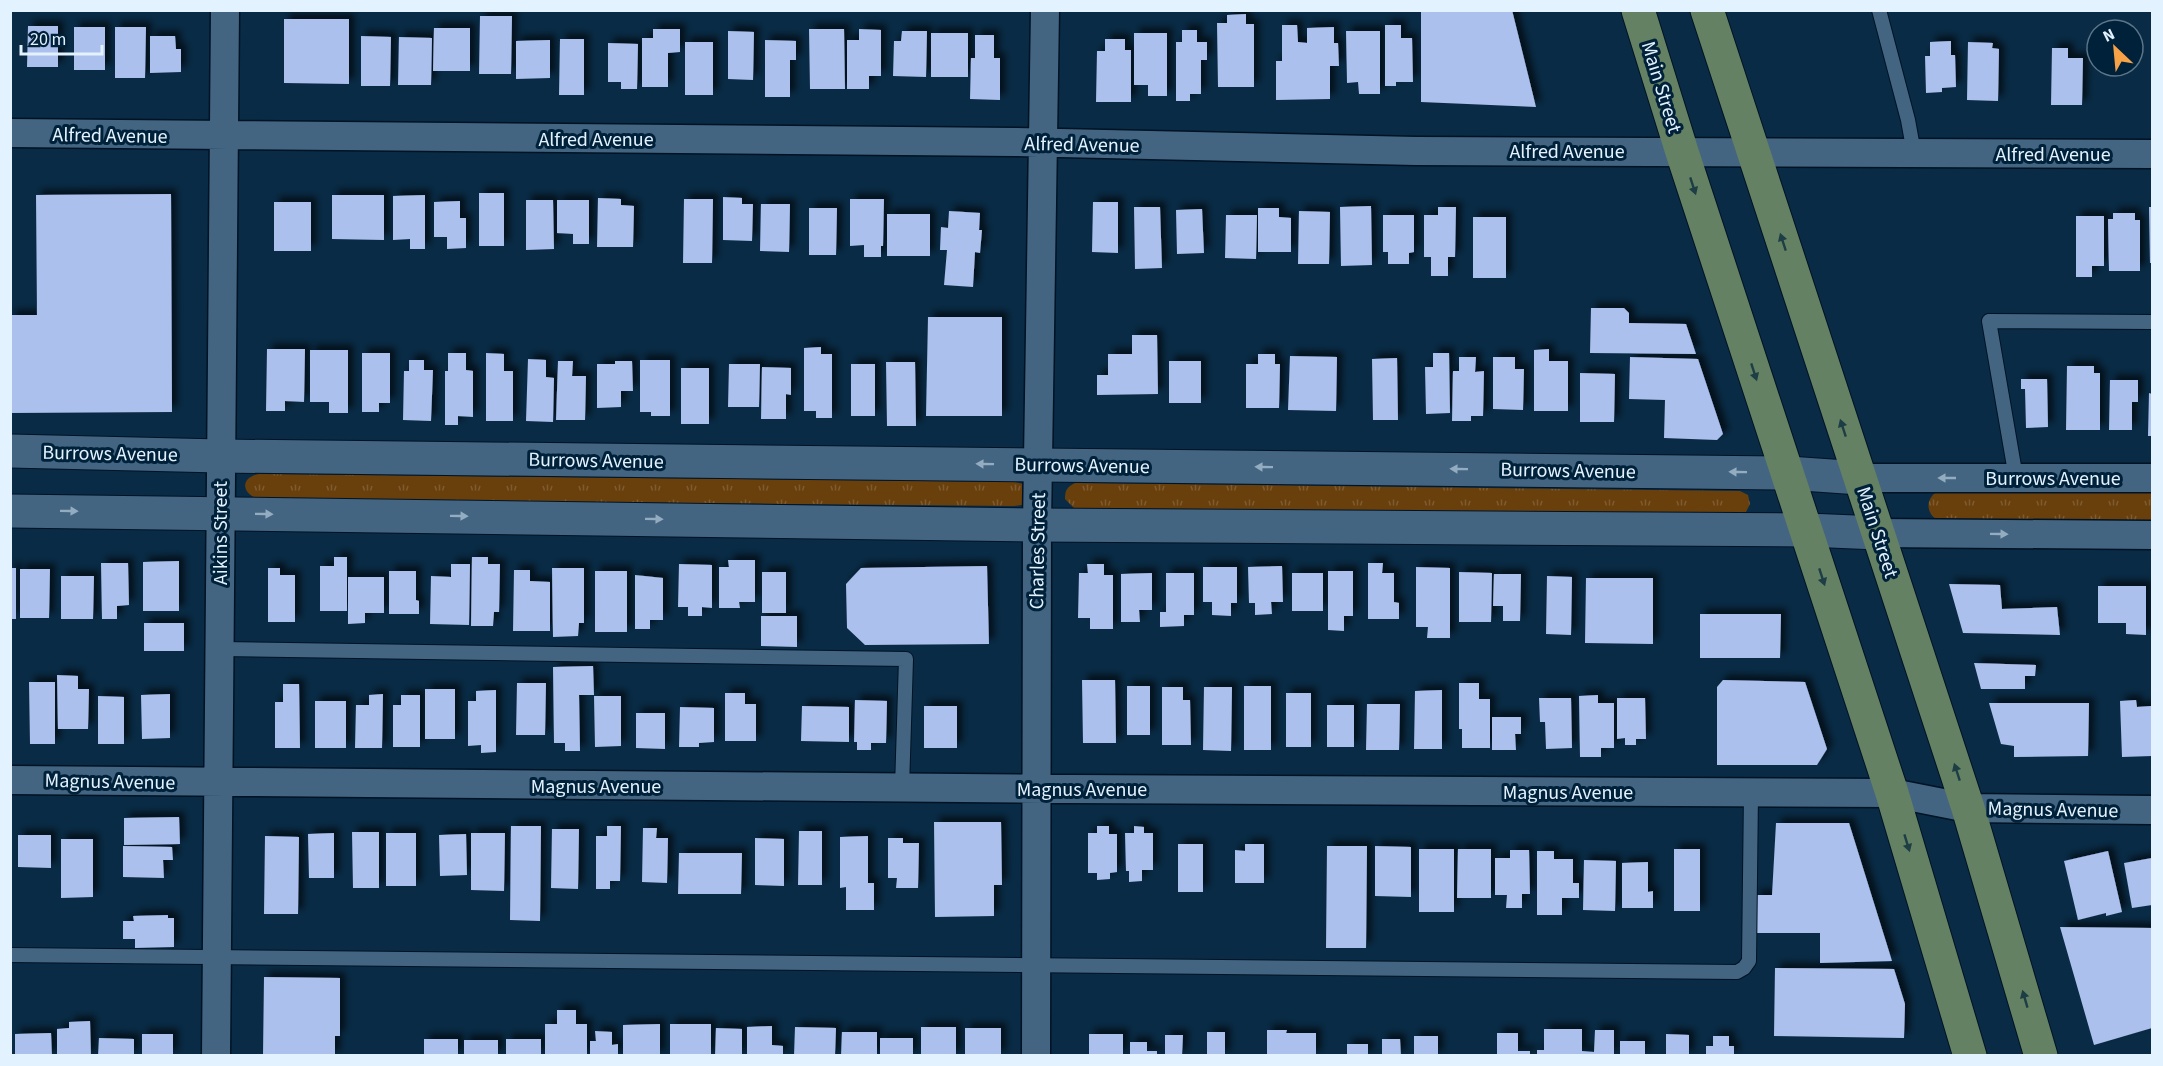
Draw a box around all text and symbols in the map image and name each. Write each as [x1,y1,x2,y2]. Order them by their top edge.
scale bar [21,18,102,56]
north arrow [2085,18,2145,78]
text: N [2099,23,2118,48]
text: 20 m [30,27,66,52]
street label: Main Street [1634,38,1688,137]
street label: Alfred Avenue [52,121,168,151]
street label: Alfred Avenue [538,126,654,154]
street label: Alfred Avenue [1024,130,1140,160]
street label: Alfred Avenue [1509,138,1625,166]
street label: Alfred Avenue [1995,141,2111,169]
one-way arrow [1689,177,1699,195]
one-way arrow [1778,233,1787,251]
one-way arrow [1750,363,1760,381]
one-way arrow [1838,419,1848,437]
street label: Burrows Avenue [42,439,178,469]
street label: Burrows Avenue [528,446,664,476]
street label: Burrows Avenue [1014,451,1150,481]
street label: Burrows Avenue [1500,456,1636,486]
one-way arrow [976,459,995,469]
one-way arrow [1255,462,1274,472]
one-way arrow [1450,464,1469,474]
street label: Burrows Avenue [1985,465,2121,493]
one-way arrow [1729,467,1748,477]
one-way arrow [1938,473,1957,483]
street label: Aikins Street [207,481,235,585]
street label: Main Street [1849,483,1905,582]
street label: Charles Street [1023,492,1053,610]
one-way arrow [59,506,78,516]
one-way arrow [254,509,273,519]
one-way arrow [449,512,468,521]
one-way arrow [644,514,663,524]
one-way arrow [1990,529,2009,539]
one-way arrow [1818,568,1827,586]
one-way arrow [1952,763,1961,781]
street label: Magnus Avenue [44,767,176,797]
street label: Magnus Avenue [531,773,661,801]
street label: Magnus Avenue [1017,776,1147,804]
street label: Magnus Avenue [1503,779,1633,807]
street label: Magnus Avenue [1987,795,2119,825]
one-way arrow [1903,834,1912,852]
one-way arrow [2020,990,2029,1008]

